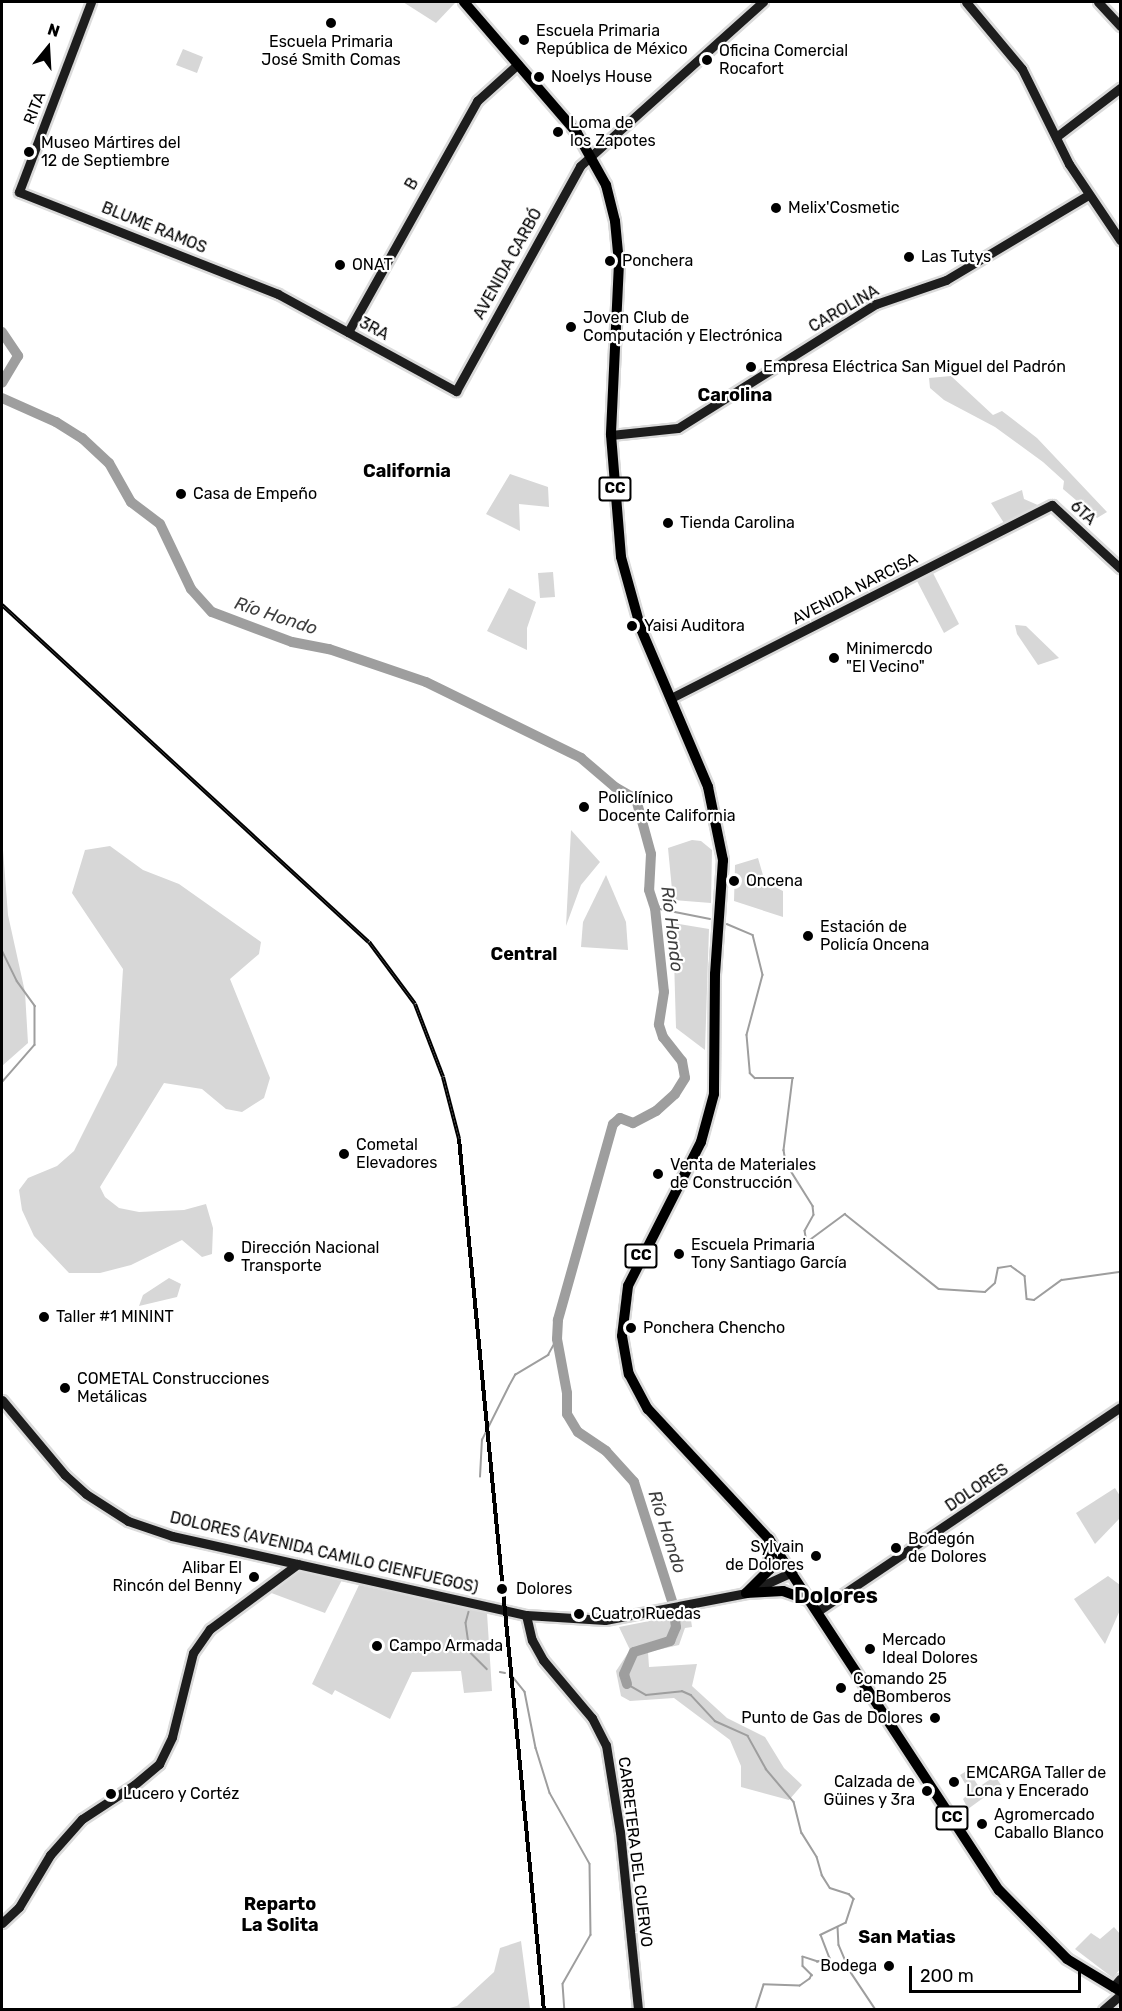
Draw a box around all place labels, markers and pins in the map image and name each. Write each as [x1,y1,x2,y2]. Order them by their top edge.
marker: Escuela Primaria José Smith Comas [324,16,338,30]
place label: Escuela Primaria República de México [536,21,688,59]
place label: Escuela Primaria José Smith Comas [261,32,401,70]
marker: Escuela Primaria República de México [517,33,531,47]
place label: Oficina Comercial Rocafort [719,41,848,79]
marker: Oficina Comercial Rocafort [700,53,714,67]
place label: Noelys House [551,67,652,87]
marker: Noelys House [532,70,546,84]
place label: Loma de los Zapotes [570,113,656,151]
marker: Loma de los Zapotes [551,125,565,139]
place label: Museo Mártires del 12 de Septiembre [41,133,181,171]
marker: Museo Mártires del 12 de Septiembre [22,145,36,159]
place label: Melix'Cosmetic [788,198,900,218]
marker: Melix'Cosmetic [769,201,783,215]
place label: Las Tutys [921,247,992,267]
marker: Las Tutys [902,250,916,264]
place label: Ponchera [622,251,693,271]
marker: Ponchera [603,254,617,268]
place label: ONAT [352,255,393,275]
marker: ONAT [333,258,347,272]
place label: Joven Club de Computación y Electrónica [583,308,784,346]
marker: Joven Club de Computación y Electrónica [564,320,578,334]
place label: Empresa Eléctrica San Miguel del Padrón [763,357,1066,377]
marker: Empresa Eléctrica San Miguel del Padrón [744,360,758,374]
place label: Casa de Empeño [193,484,317,504]
marker: Casa de Empeño [174,487,188,501]
place label: Tienda Carolina [680,513,795,533]
marker: Tienda Carolina [661,516,675,530]
place label: Yaisi Auditora [644,616,745,636]
marker: Yaisi Auditora [625,619,639,633]
place label: Minimercdo "El Vecino" [846,639,933,677]
marker: Minimercdo "El Vecino" [827,651,841,665]
place label: Policlínico Docente California [598,788,736,826]
marker: Policlínico Docente California [575,798,593,816]
place label: Oncena [746,871,803,891]
marker: Oncena [727,874,741,888]
place label: Estación de Policía Oncena [820,917,929,955]
marker: Estación de Policía Oncena [801,929,815,943]
place label: Cometal Elevadores [356,1135,437,1173]
marker: Cometal Elevadores [337,1147,351,1161]
place label: Venta de Materiales de Construcción [670,1155,816,1193]
marker: Venta de Materiales de Construcción [651,1167,665,1181]
place label: Escuela Primaria Tony Santiago García [691,1235,847,1273]
place label: Dirección Nacional Transporte [241,1238,379,1276]
marker: Escuela Primaria Tony Santiago García [672,1247,686,1261]
marker: Dirección Nacional Transporte [222,1250,236,1264]
place label: Taller #1 MININT [56,1307,174,1327]
marker: Taller #1 MININT [37,1310,51,1324]
place label: Ponchera Chencho [643,1318,785,1338]
marker: Ponchera Chencho [624,1321,638,1335]
place label: COMETAL Construcciones Metálicas [77,1369,270,1407]
marker: COMETAL Construcciones Metálicas [58,1381,72,1395]
place label: Bodegón de Dolores [908,1529,987,1567]
place label: Sylvain de Dolores [725,1537,804,1575]
marker: Bodegón de Dolores [889,1541,903,1555]
marker: Sylvain de Dolores [809,1549,823,1563]
place label: Alibar El Rincón del Benny [112,1558,242,1596]
marker: Alibar El Rincón del Benny [247,1570,261,1584]
place label: Dolores [516,1579,572,1599]
marker: Dolores [493,1580,511,1598]
place label: Cuatro Ruedas [591,1604,701,1624]
marker: Cuatro Ruedas [572,1607,586,1621]
place label: Mercado Ideal Dolores [882,1630,978,1668]
place label: Campo Armada [389,1636,504,1656]
marker: Campo Armada [370,1639,384,1653]
marker: Mercado Ideal Dolores [863,1642,877,1656]
place label: Comando 25 de Bomberos [853,1669,951,1707]
marker: Comando 25 de Bomberos [834,1681,848,1695]
place label: Punto de Gas de Dolores [741,1708,923,1728]
marker: Punto de Gas de Dolores [928,1711,942,1725]
place label: EMCARGA Taller de Lona y Encerado [966,1763,1107,1801]
place label: Calzada de Güines y 3ra [823,1772,915,1810]
marker: EMCARGA Taller de Lona y Encerado [947,1775,961,1789]
place label: Lucero y Cortéz [123,1784,240,1804]
marker: Calzada de Güines y 3ra [920,1784,934,1798]
marker: Lucero y Cortéz [104,1787,118,1801]
place label: Agromercado Caballo Blanco [994,1805,1104,1843]
marker: Agromercado Caballo Blanco [975,1817,989,1831]
place label: Bodega [820,1956,877,1976]
marker: Bodega [882,1959,896,1973]

